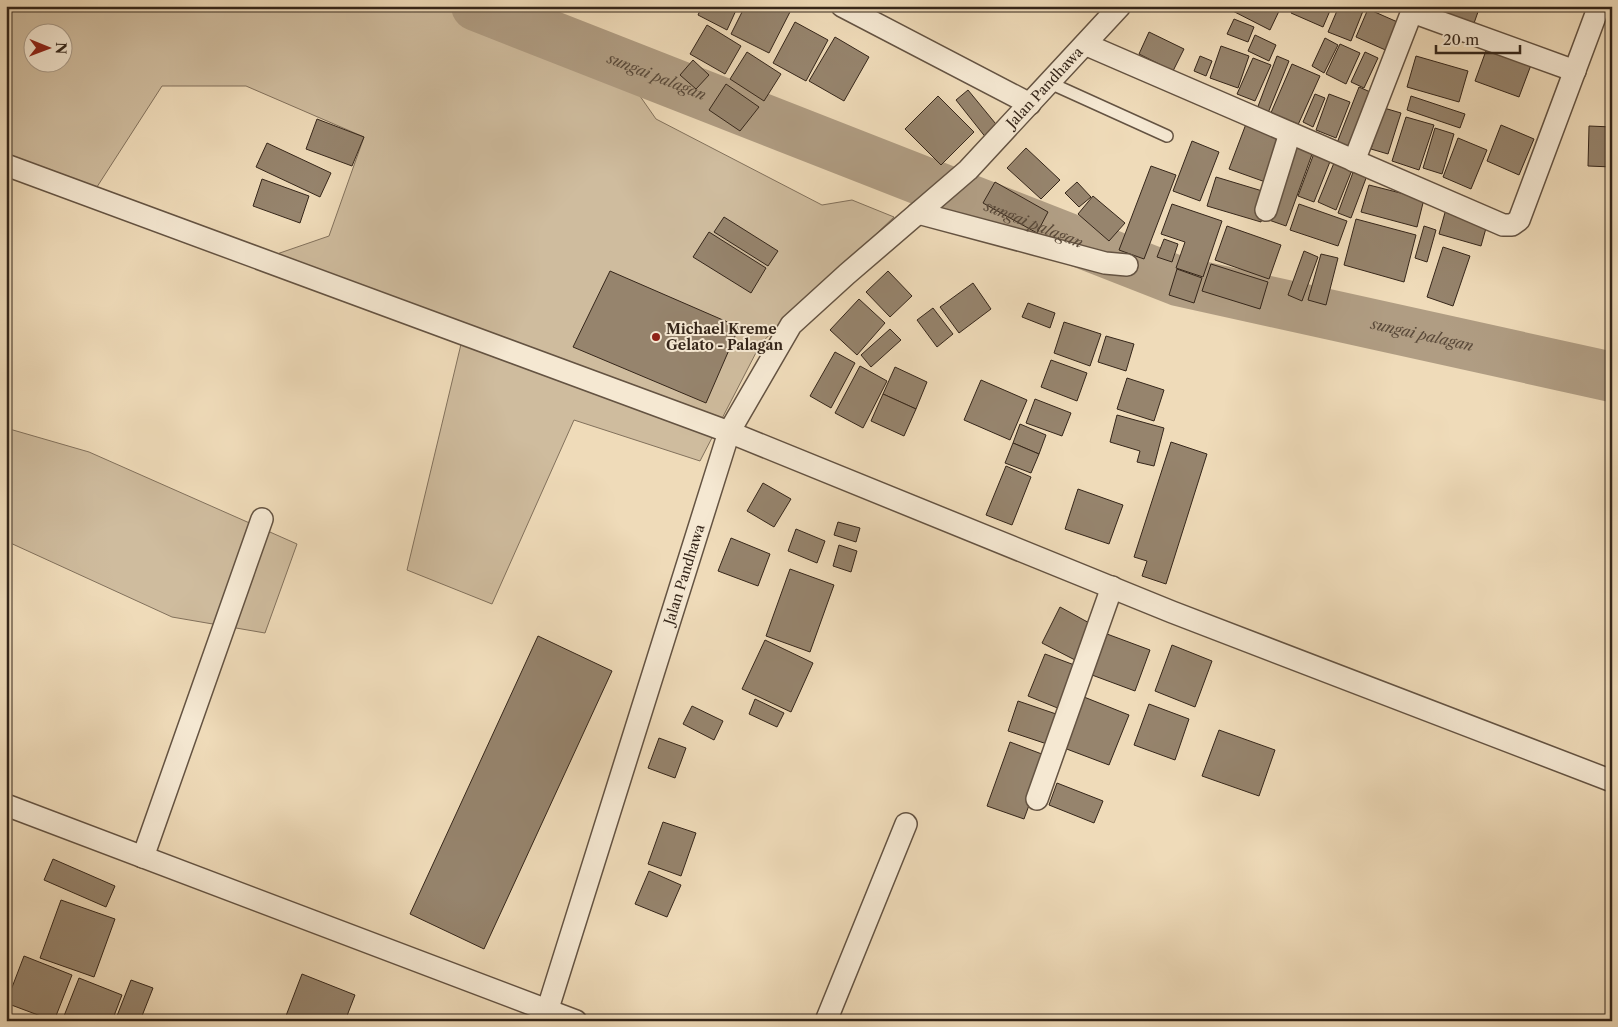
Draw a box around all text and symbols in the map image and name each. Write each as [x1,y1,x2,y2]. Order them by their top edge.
north arrow [22,22,72,72]
scale bar [1436,22,1519,54]
text: 20 m [1443,30,1479,49]
text: N [52,42,70,54]
street label: Jalan Pandhawa [1001,43,1087,133]
water label: sungai palagan [604,48,709,104]
water label: sungai palagan [981,196,1086,252]
water label: sungai palagan [1368,314,1475,355]
place label: Michael Kreme Gelato - Palagan [666,320,784,354]
marker: Michael Kreme Gelato - Palagan [650,331,662,343]
street label: Jalan Pandhawa [659,521,709,629]

